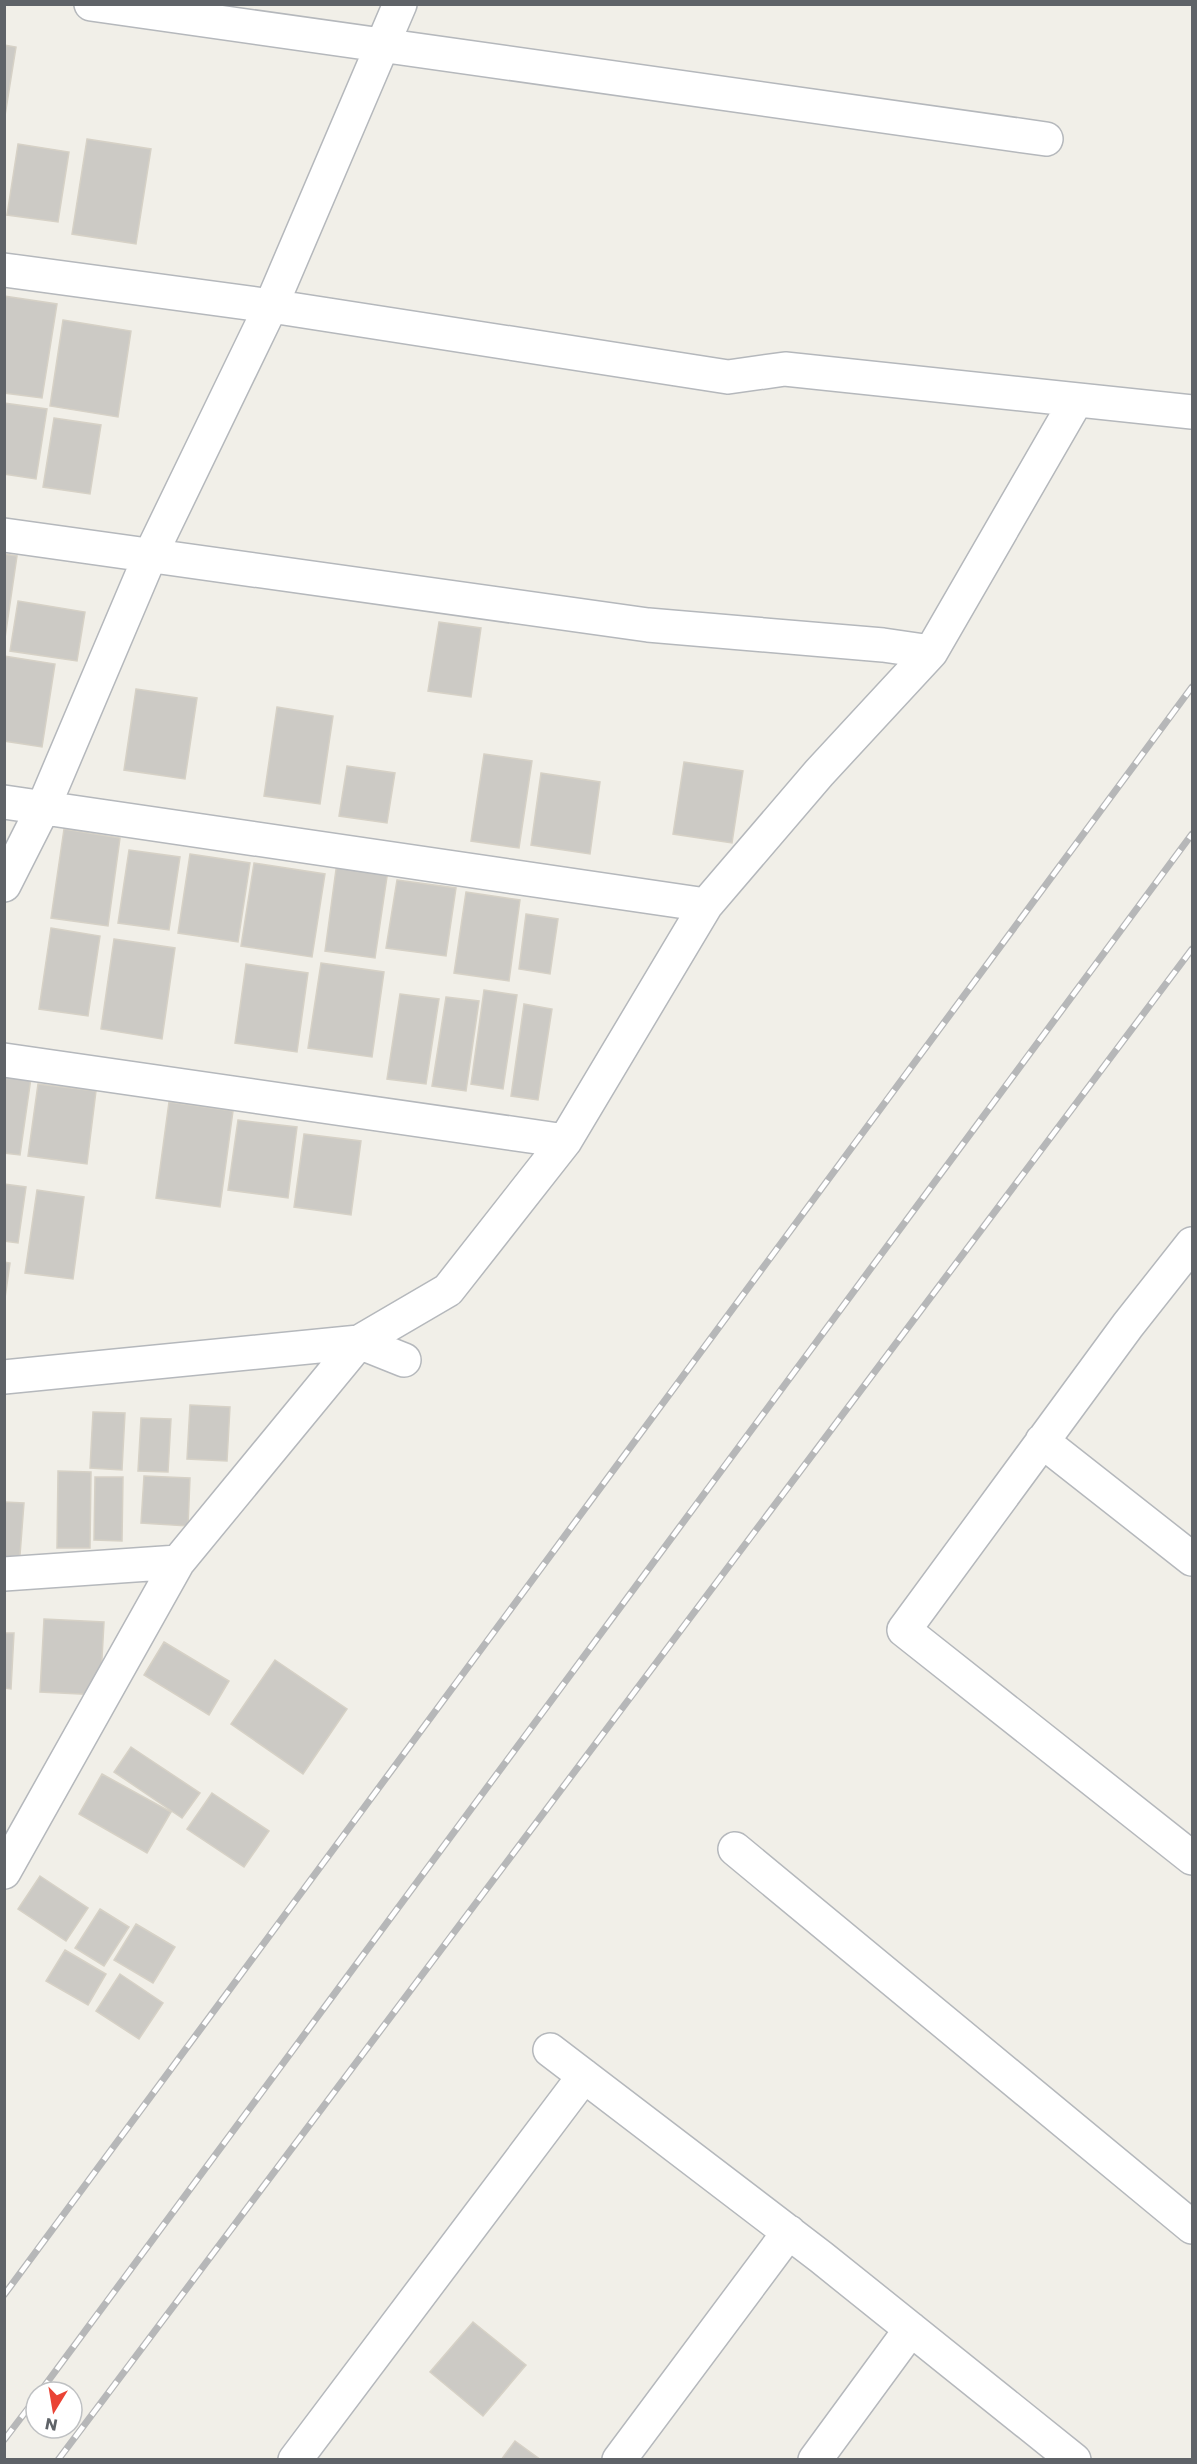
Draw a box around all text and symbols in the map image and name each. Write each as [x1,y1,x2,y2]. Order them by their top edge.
north arrow [24,2380,84,2440]
text: N [43,2412,59,2437]

